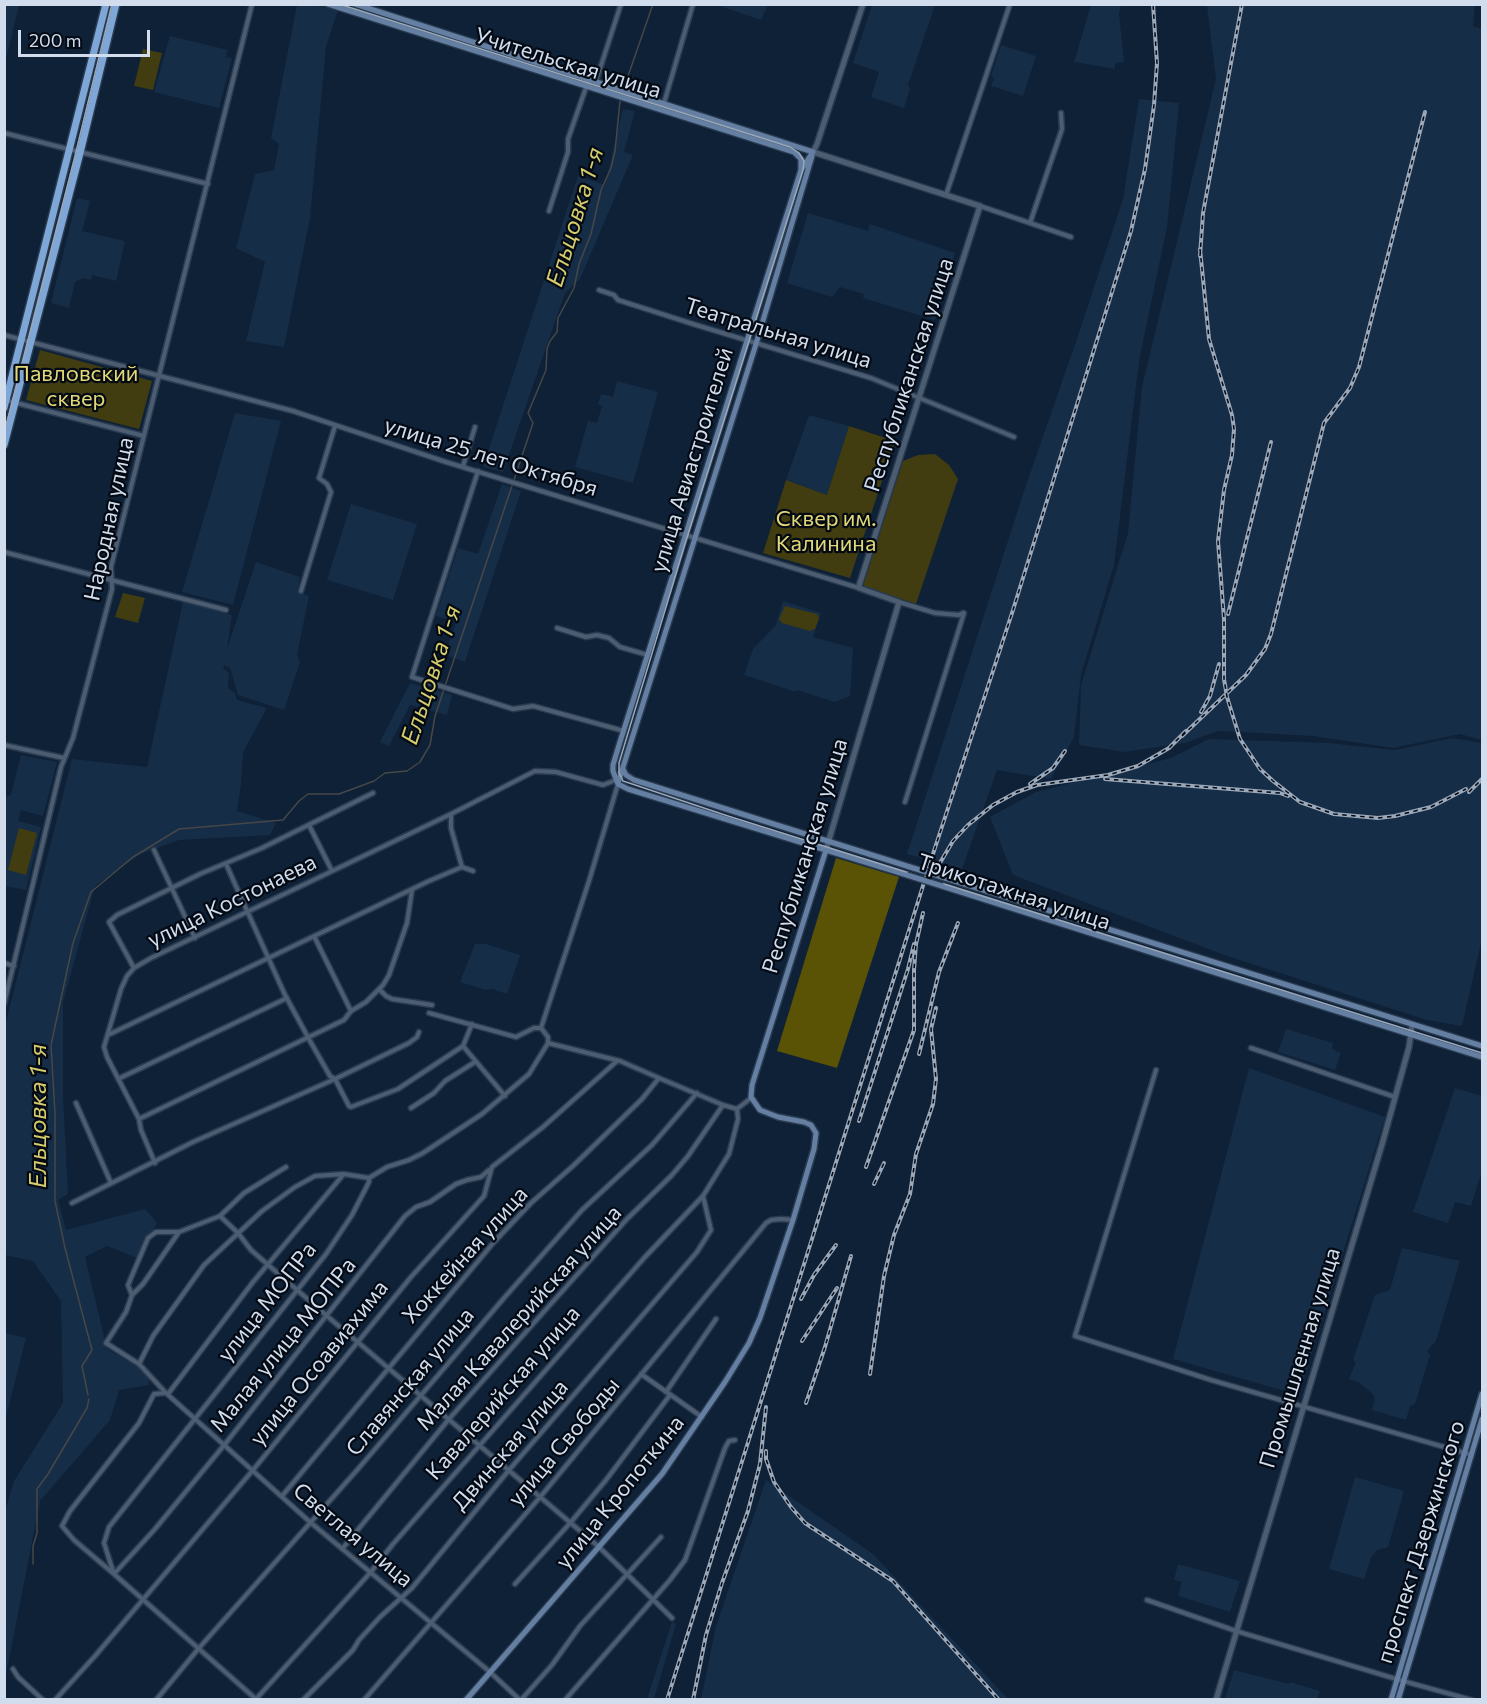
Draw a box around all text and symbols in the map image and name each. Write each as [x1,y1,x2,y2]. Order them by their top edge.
scale bar [21,18,153,56]
street label: Учительская улица [472,22,664,104]
text: 200 m [29,29,82,51]
water label: Ельцовка 1-я [540,144,610,290]
street label: Республиканская улица [859,255,959,495]
street label: Театральная улица [681,292,875,374]
street label: улица Авиастроителей [645,344,739,576]
park label: Павловский сквер [14,361,138,412]
street label: улица 25 лет Октября [381,412,601,502]
street label: Народная улица [79,435,139,603]
park label: Сквер им. Калинина [776,506,876,558]
water label: Ельцовка 1-я [395,602,467,748]
street label: Республиканская улица [757,735,853,977]
street label: Трикотажная улица [914,848,1114,936]
street label: улица Костонаева [143,849,321,953]
water label: Ельцовка 1-я [24,1044,52,1188]
street label: Хоккейная улица [397,1181,533,1329]
street label: Малая Кавалерийская улица [411,1200,627,1436]
street label: улица МОПРа [212,1237,322,1367]
street label: Промышленная улица [1254,1245,1346,1471]
street label: Малая улица МОПРа [205,1252,361,1438]
street label: улица Осоавиахима [244,1275,394,1451]
street label: Кавалерийская улица [420,1301,586,1485]
street label: Славянская улица [340,1303,480,1461]
street label: улица Свободы [503,1372,625,1512]
street label: Двинская улица [446,1374,574,1516]
street label: улица Кропоткина [550,1410,690,1574]
street label: проспект Дзержинского [1371,1418,1471,1666]
street label: Светлая улица [288,1477,418,1593]

